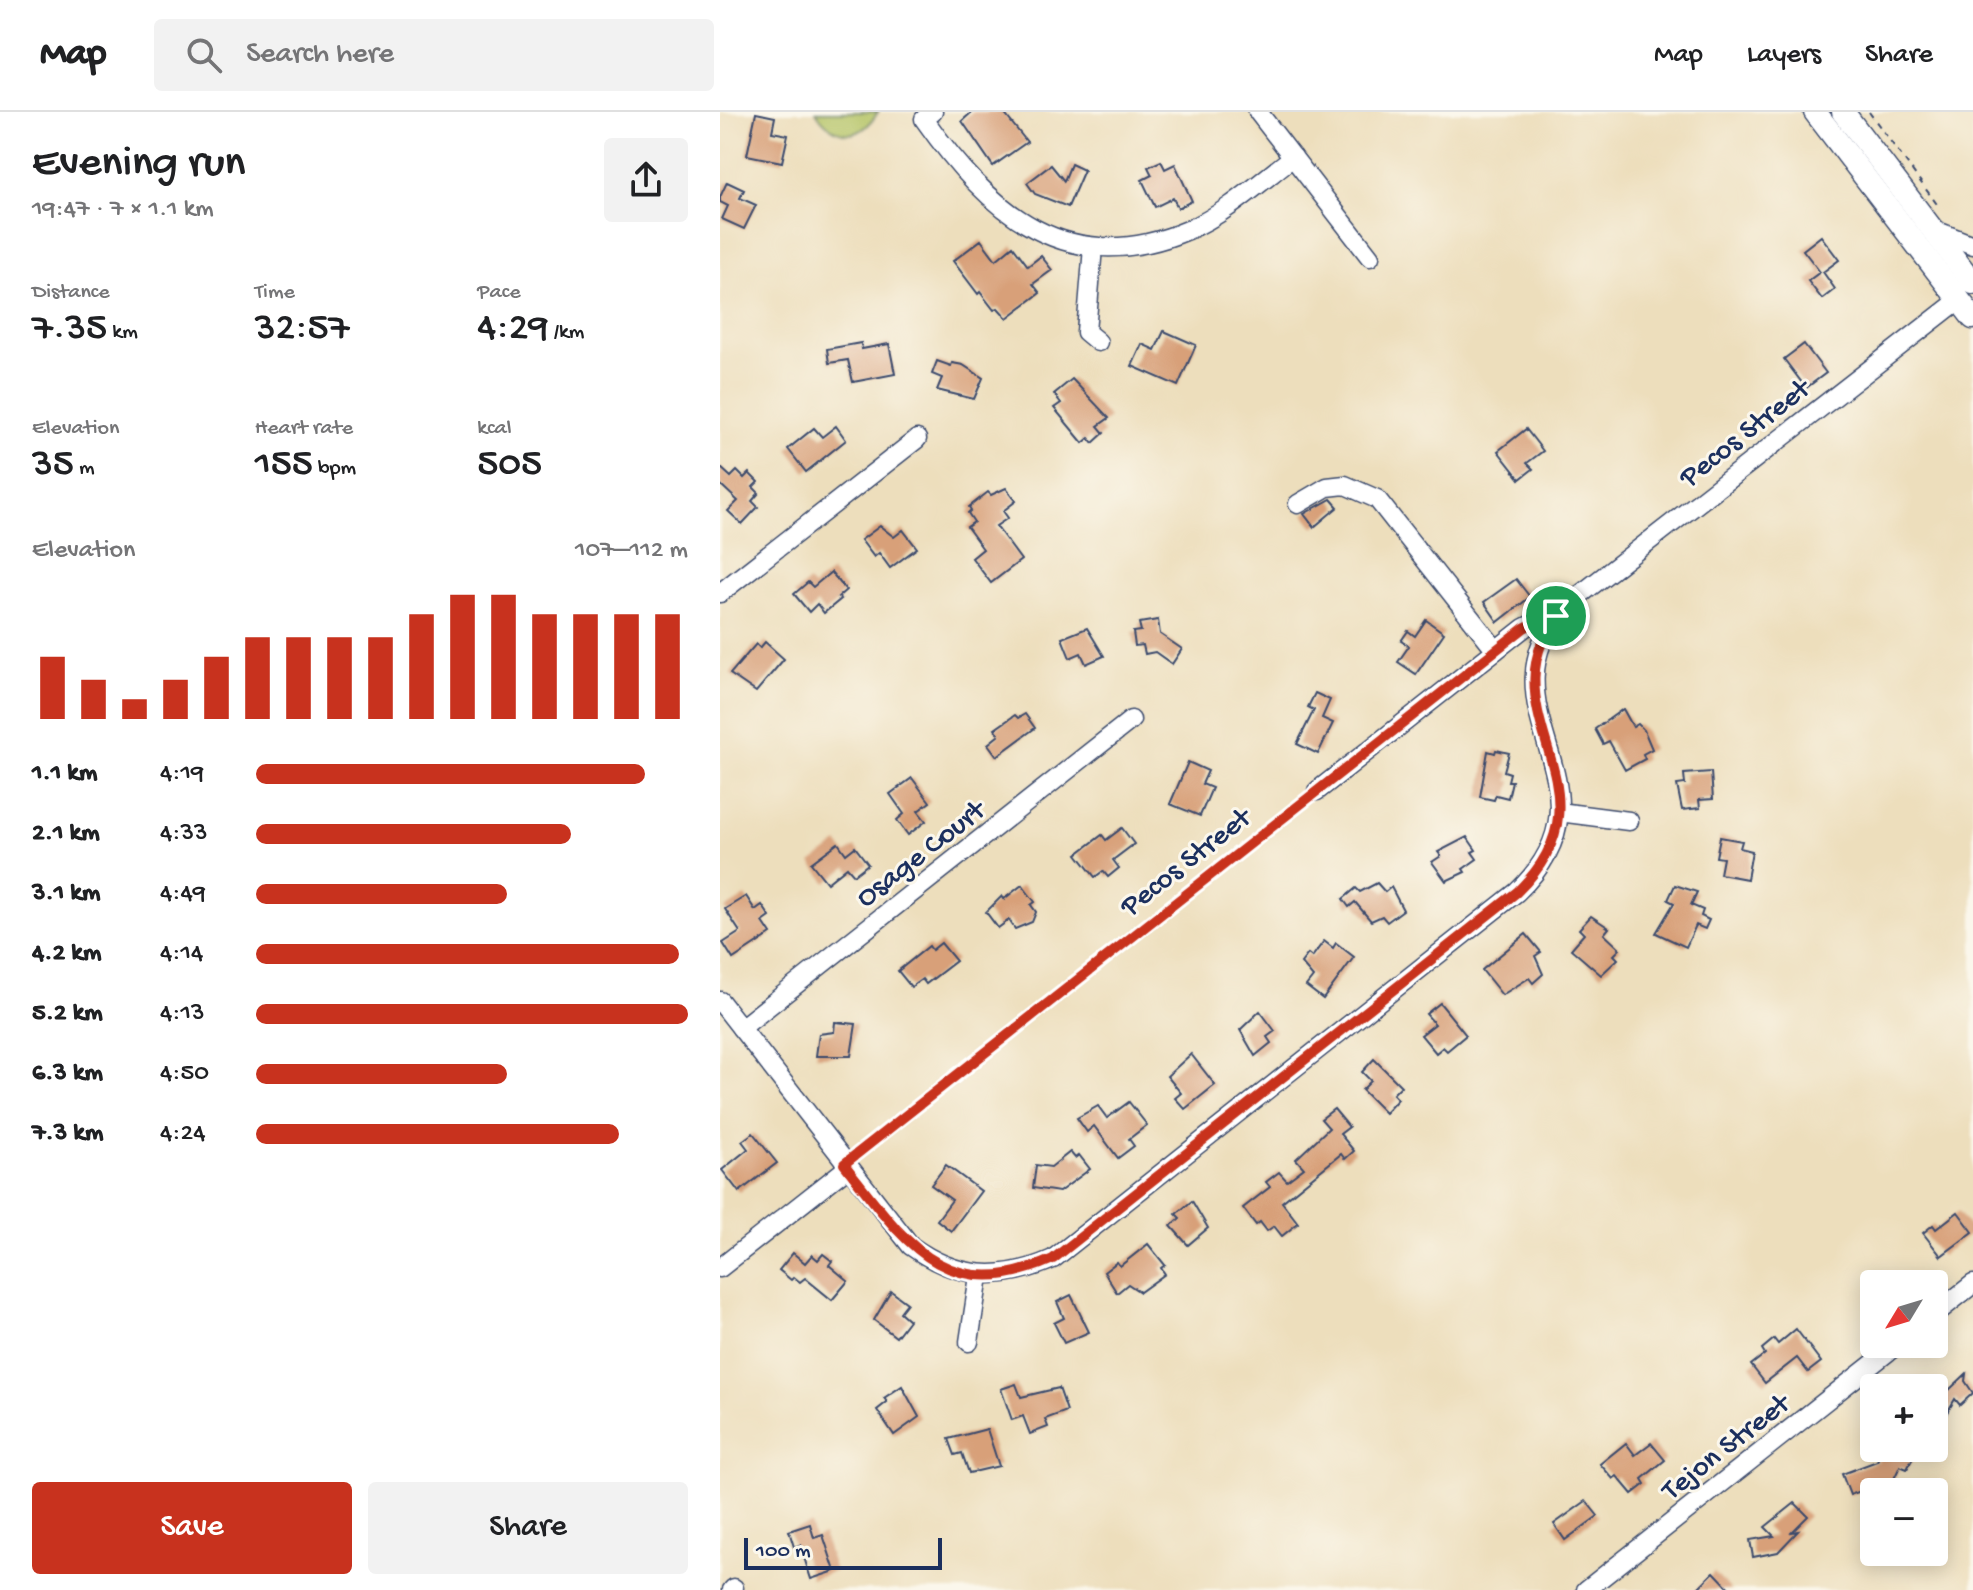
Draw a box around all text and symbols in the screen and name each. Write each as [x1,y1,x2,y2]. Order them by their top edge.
search box [154,19,714,91]
text: Map [40,33,106,77]
icon: search [182,33,226,77]
text: Search here [246,38,394,73]
text: Map [1654,39,1703,72]
text: Layers [1747,39,1821,72]
text: Share [1865,39,1933,72]
button: share [604,138,688,222]
text: Evening run [32,139,245,191]
text: 19:47 · 7 × 1.1 km [32,195,214,226]
text: Distance [32,280,110,306]
text: Time [255,280,295,306]
text: Pace [477,280,521,306]
text: 7.35 [32,306,107,353]
text: 32:57 [255,306,349,353]
text: 4:29 [477,306,548,353]
text: km [107,320,138,346]
text: /km [548,320,584,346]
street label: Pecos Street [1673,371,1820,497]
text: Elevation [32,416,119,442]
text: Heart rate [255,416,353,442]
text: kcal [477,416,512,442]
text: 35 [32,442,74,489]
text: 155 [255,442,313,489]
text: 505 [477,442,542,489]
text: m [74,456,95,482]
text: bpm [313,456,356,482]
text: Elevation [32,536,135,567]
text: 107–112 m [575,536,688,567]
pin [1522,582,1590,650]
icon: arrive [1534,594,1578,638]
text: 1.1 km [32,759,97,790]
text: 4:19 [160,759,204,790]
street label: Osage Court [850,793,995,917]
street label: Pecos Street [1114,800,1261,926]
text: 2.1 km [32,819,100,850]
text: 4:33 [160,819,207,850]
text: 3.1 km [32,879,100,910]
text: 4:49 [160,879,206,910]
text: 4.2 km [32,939,101,970]
text: 4:14 [160,939,203,970]
text: 5.2 km [32,999,103,1030]
text: 4:13 [160,999,204,1030]
text: 6.3 km [32,1059,103,1090]
text: 4:50 [160,1059,209,1090]
text: 7.3 km [32,1119,103,1150]
text: 4:24 [160,1119,206,1150]
north arrow [1860,1270,1948,1358]
map controls [1860,1270,1948,1566]
button: + [1860,1374,1948,1462]
street label: Tejon Street [1654,1386,1800,1511]
button: − [1860,1478,1948,1566]
button: Save [32,1482,352,1574]
button: Share [368,1482,688,1574]
scale bar [744,1534,942,1570]
text: 100 m [756,1539,811,1565]

